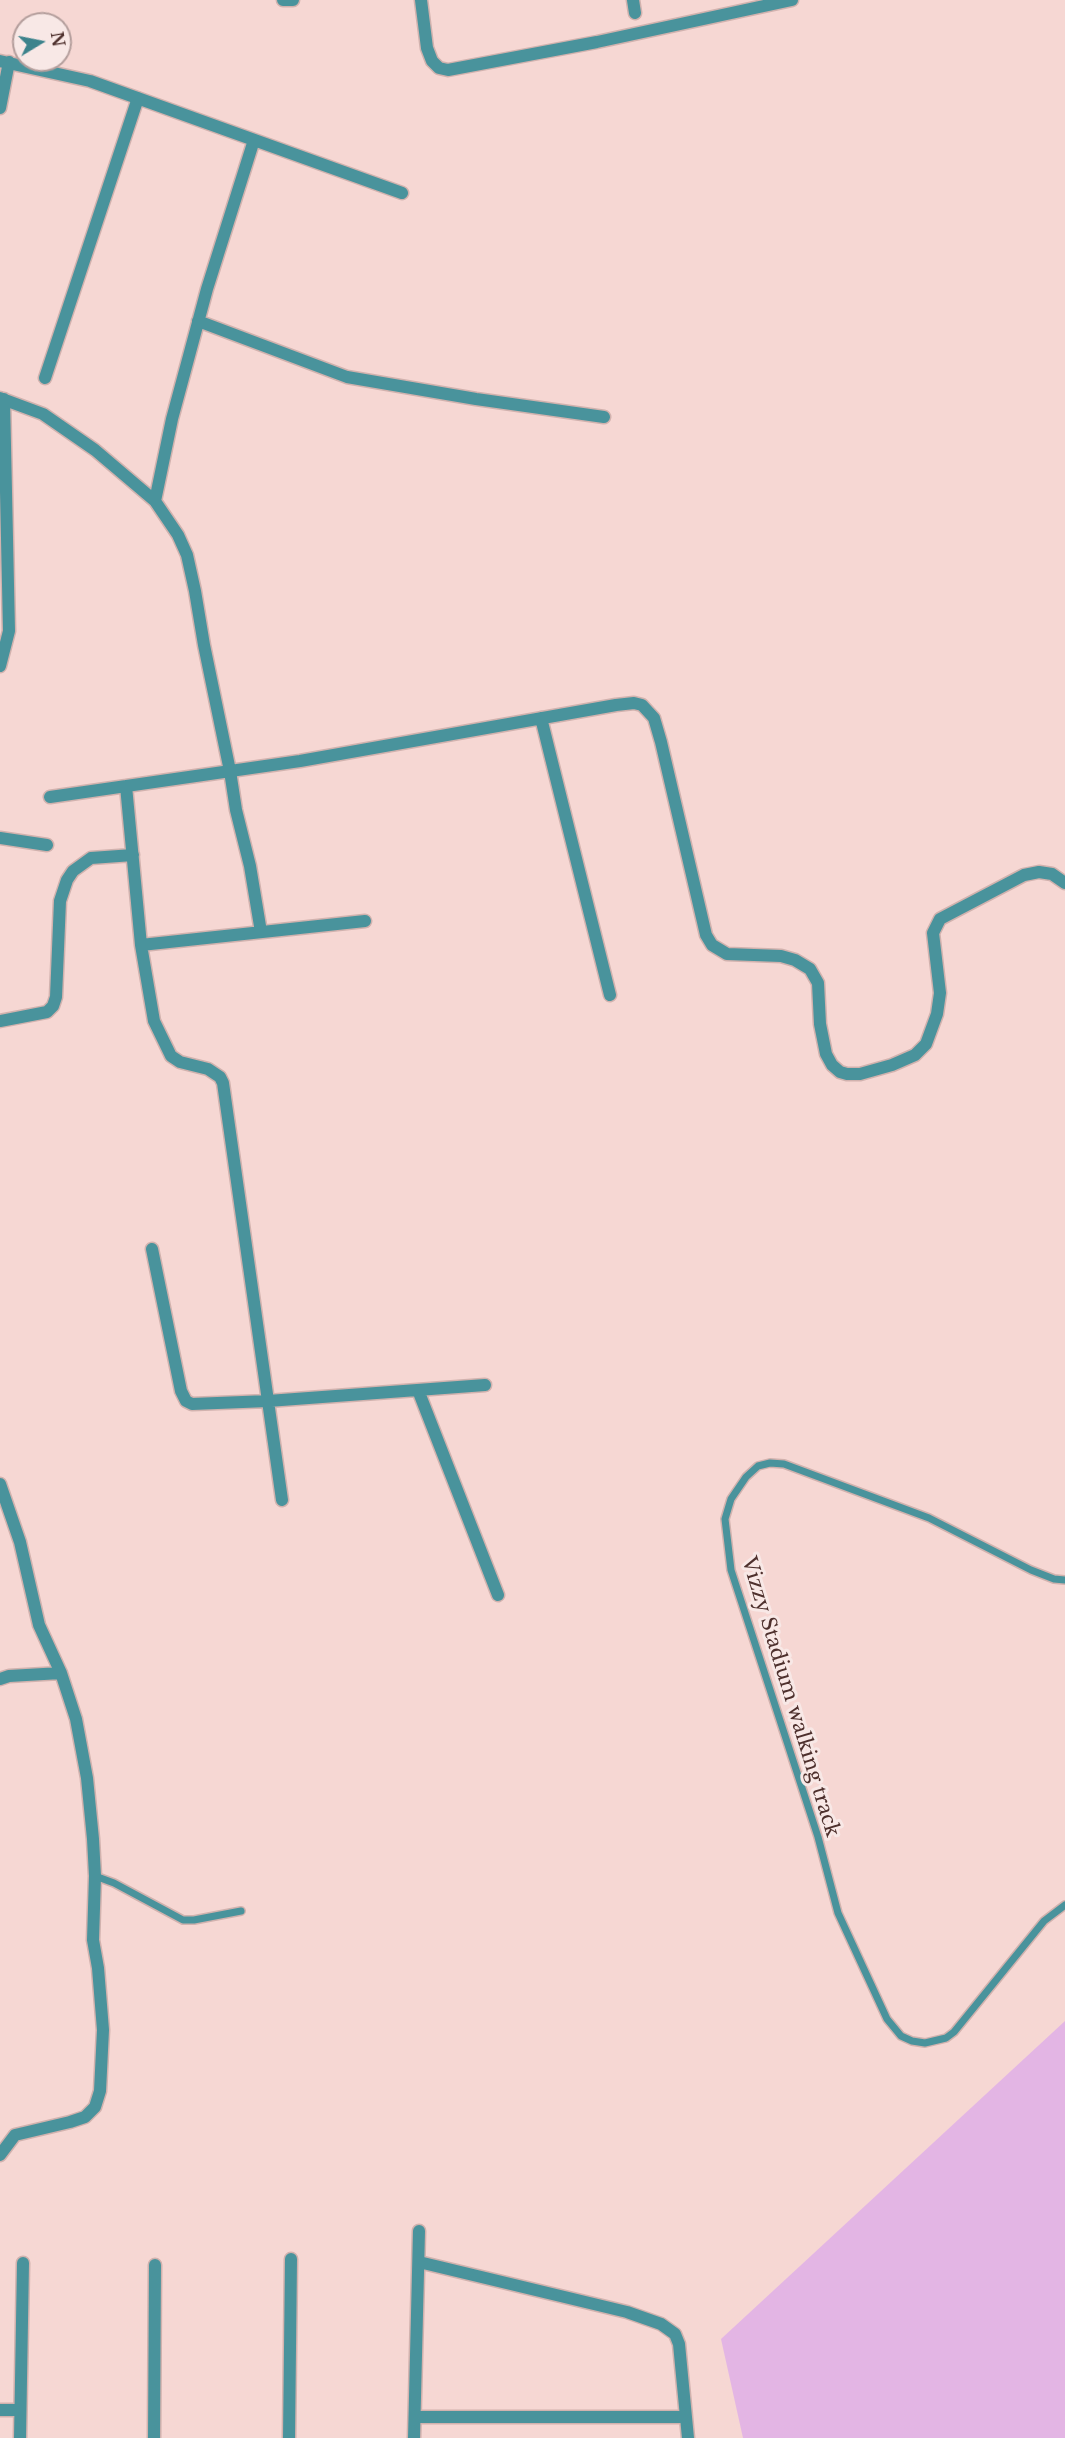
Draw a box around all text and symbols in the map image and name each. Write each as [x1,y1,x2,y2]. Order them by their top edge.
north arrow [12,12,72,72]
text: N [47,30,69,48]
street label: Vizzy Stadium walking track [736,1554,844,1840]

